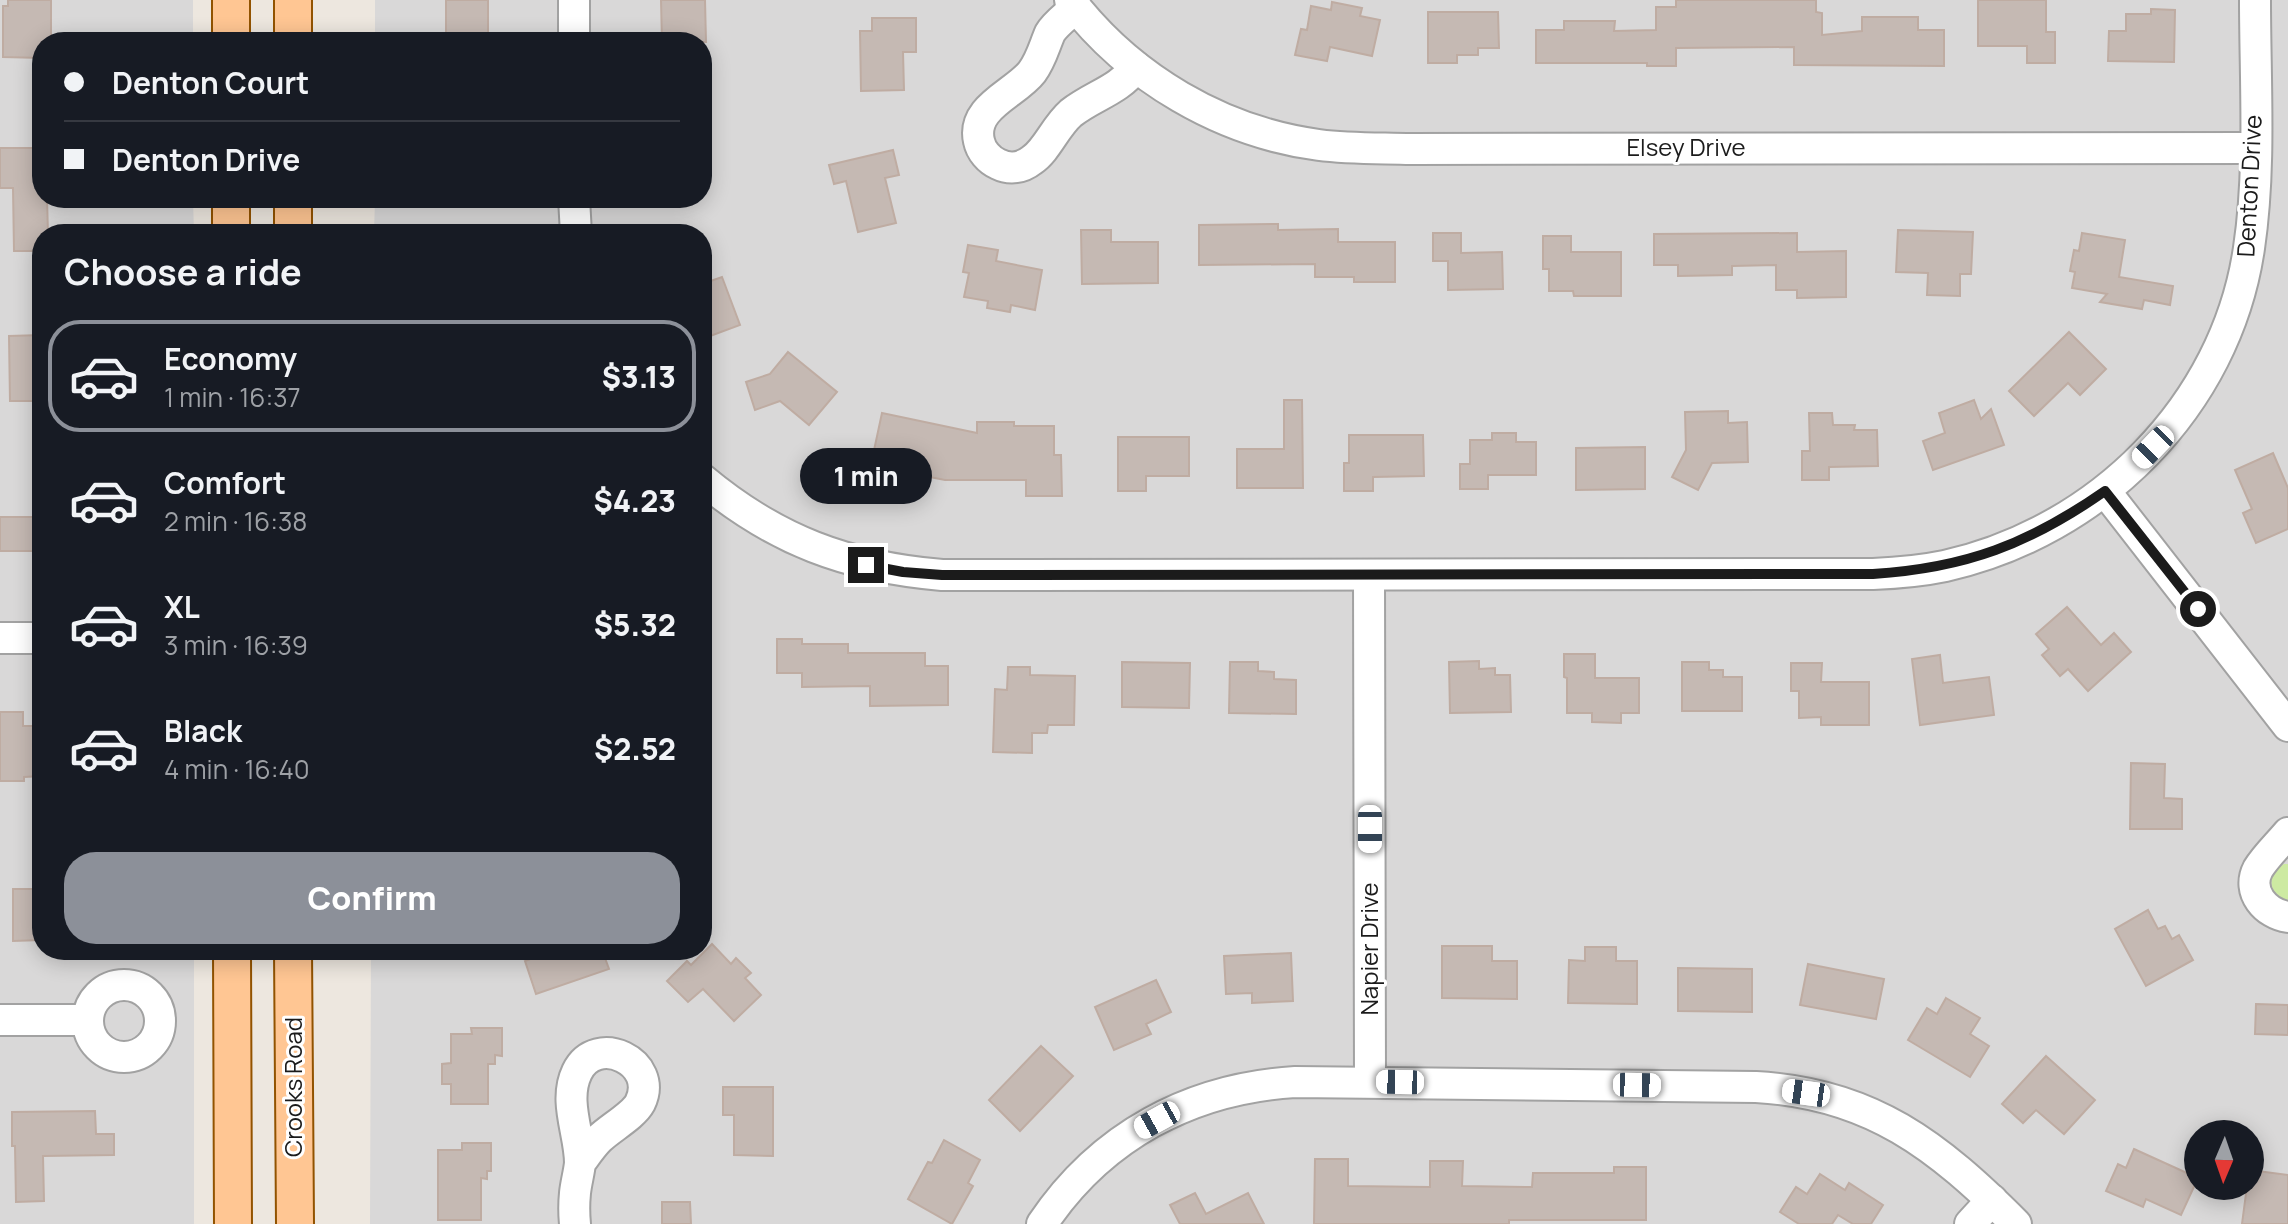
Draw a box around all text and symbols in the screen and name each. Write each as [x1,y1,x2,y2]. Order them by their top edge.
text: Denton Court [112,62,309,103]
street label: Denton Drive [2228,114,2269,258]
street label: Elsey Drive [1626,130,1746,163]
text: Denton Drive [112,139,300,180]
text: Choose a ride [64,247,302,296]
text: Economy [164,338,297,379]
icon: car [68,340,140,412]
text: $3.13 [602,356,676,397]
text: 1 min · 16:37 [164,379,301,415]
car [2128,421,2178,473]
callout: 1 min [800,449,932,505]
text: 1 min [833,458,899,494]
text: Comfort [164,462,286,503]
icon: car [68,464,140,536]
text: $4.23 [593,480,676,521]
text: 2 min · 16:38 [164,503,307,539]
route end [848,547,884,583]
text: XL [164,586,200,627]
icon: car [68,588,140,660]
route start [2180,591,2216,627]
text: $5.32 [594,604,676,645]
text: 3 min · 16:39 [164,627,308,663]
text: Black [164,710,242,751]
icon: car [68,712,140,784]
text: $2.52 [594,728,676,769]
text: 4 min · 16:40 [164,751,310,787]
car [1358,805,1382,853]
button: Confirm [64,852,680,944]
street label: Napier Drive [1352,882,1385,1016]
street label: Crooks Road [276,1017,309,1157]
car [1376,1070,1424,1094]
car [1613,1073,1661,1097]
car [1781,1078,1831,1108]
car [1130,1098,1184,1142]
north arrow [2184,1120,2264,1200]
map controls [2184,1120,2264,1200]

